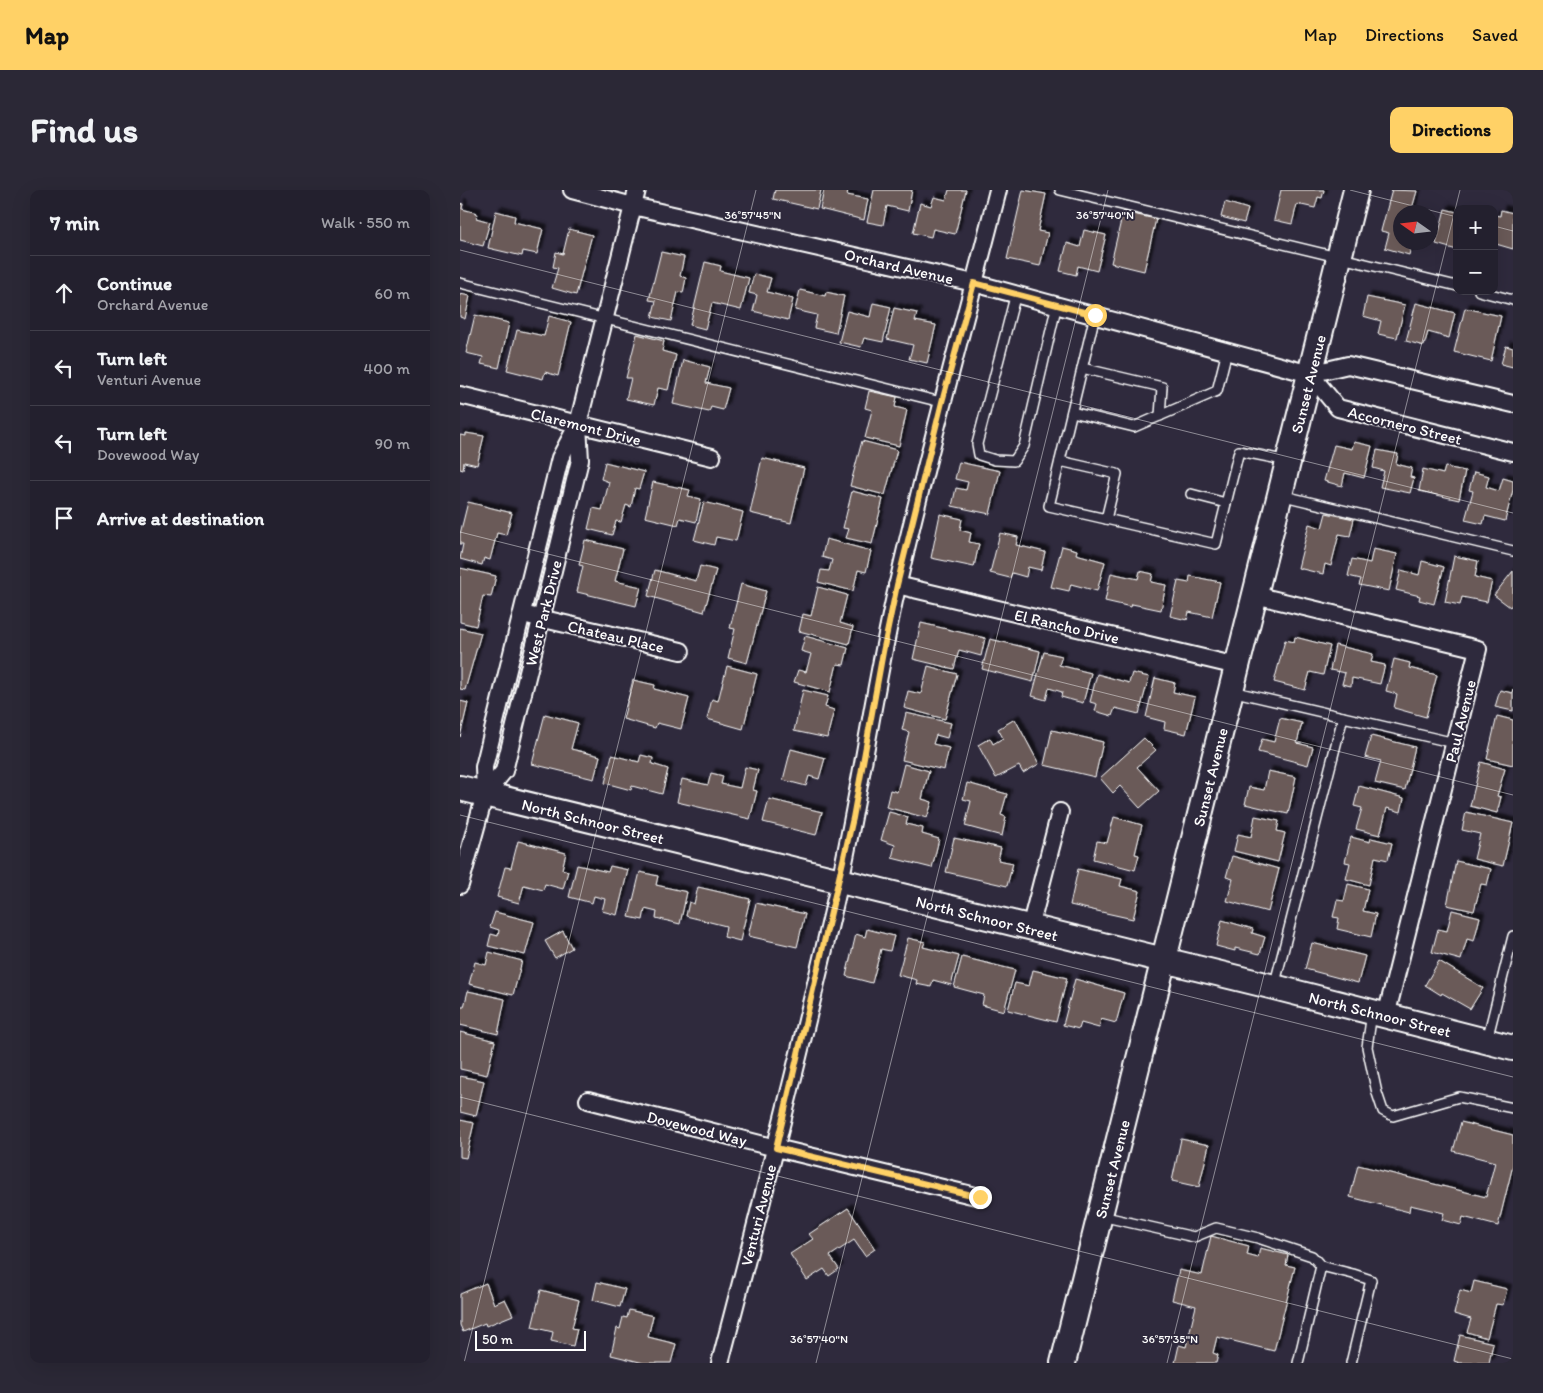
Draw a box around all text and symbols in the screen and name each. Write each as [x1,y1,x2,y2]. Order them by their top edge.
text: Map [25,21,69,50]
text: Map [1304,24,1337,46]
text: Directions [1365,24,1444,46]
text: Saved [1472,24,1518,46]
button: Directions [1390,107,1513,153]
text: Find us [30,109,138,151]
north arrow [1393,205,1438,250]
map controls [1453,205,1498,295]
button: + [1453,205,1498,250]
text: 36°57'45"N [725,208,781,222]
text: 36°57'40"N [1076,208,1134,222]
text: 7 min [50,210,99,235]
text: Walk · 550 m [321,213,410,232]
street label: Orchard Avenue [842,245,955,288]
button: − [1453,250,1498,295]
text: Continue [97,272,172,295]
icon: ahead [50,279,78,307]
text: 60 m [375,284,410,303]
text: Orchard Avenue [97,295,208,314]
route start [1084,304,1107,327]
street label: Sunset Avenue [1287,333,1330,436]
text: Turn left [97,347,167,370]
icon: left [50,354,78,382]
text: 400 m [364,359,410,378]
text: Venturi Avenue [97,370,201,389]
street label: Accornero Street [1346,402,1464,449]
street label: Claremont Drive [529,404,643,449]
text: Turn left [97,422,167,445]
icon: left [50,429,78,457]
text: 90 m [375,434,410,453]
text: Dovewood Way [97,445,199,464]
icon: arrive [50,504,78,532]
text: Arrive at destination [97,507,264,530]
street label: West Park Drive [521,558,566,668]
street label: El Rancho Drive [1013,605,1121,648]
street label: Chateau Place [566,616,666,657]
street label: Paul Avenue [1441,678,1480,765]
street label: Sunset Avenue [1189,726,1232,829]
street label: North Schnoor Street [520,795,666,848]
street label: North Schnoor Street [914,892,1060,945]
street label: North Schnoor Street [1307,988,1453,1041]
street label: Dovewood Way [645,1107,749,1150]
street label: Sunset Avenue [1091,1118,1134,1221]
street label: Venturi Avenue [737,1162,780,1268]
route end [969,1186,992,1209]
scale bar [475,1328,586,1351]
text: 50 m [482,1331,513,1348]
text: 36°57'40"N [790,1332,848,1346]
text: 36°57'35"N [1142,1332,1198,1346]

